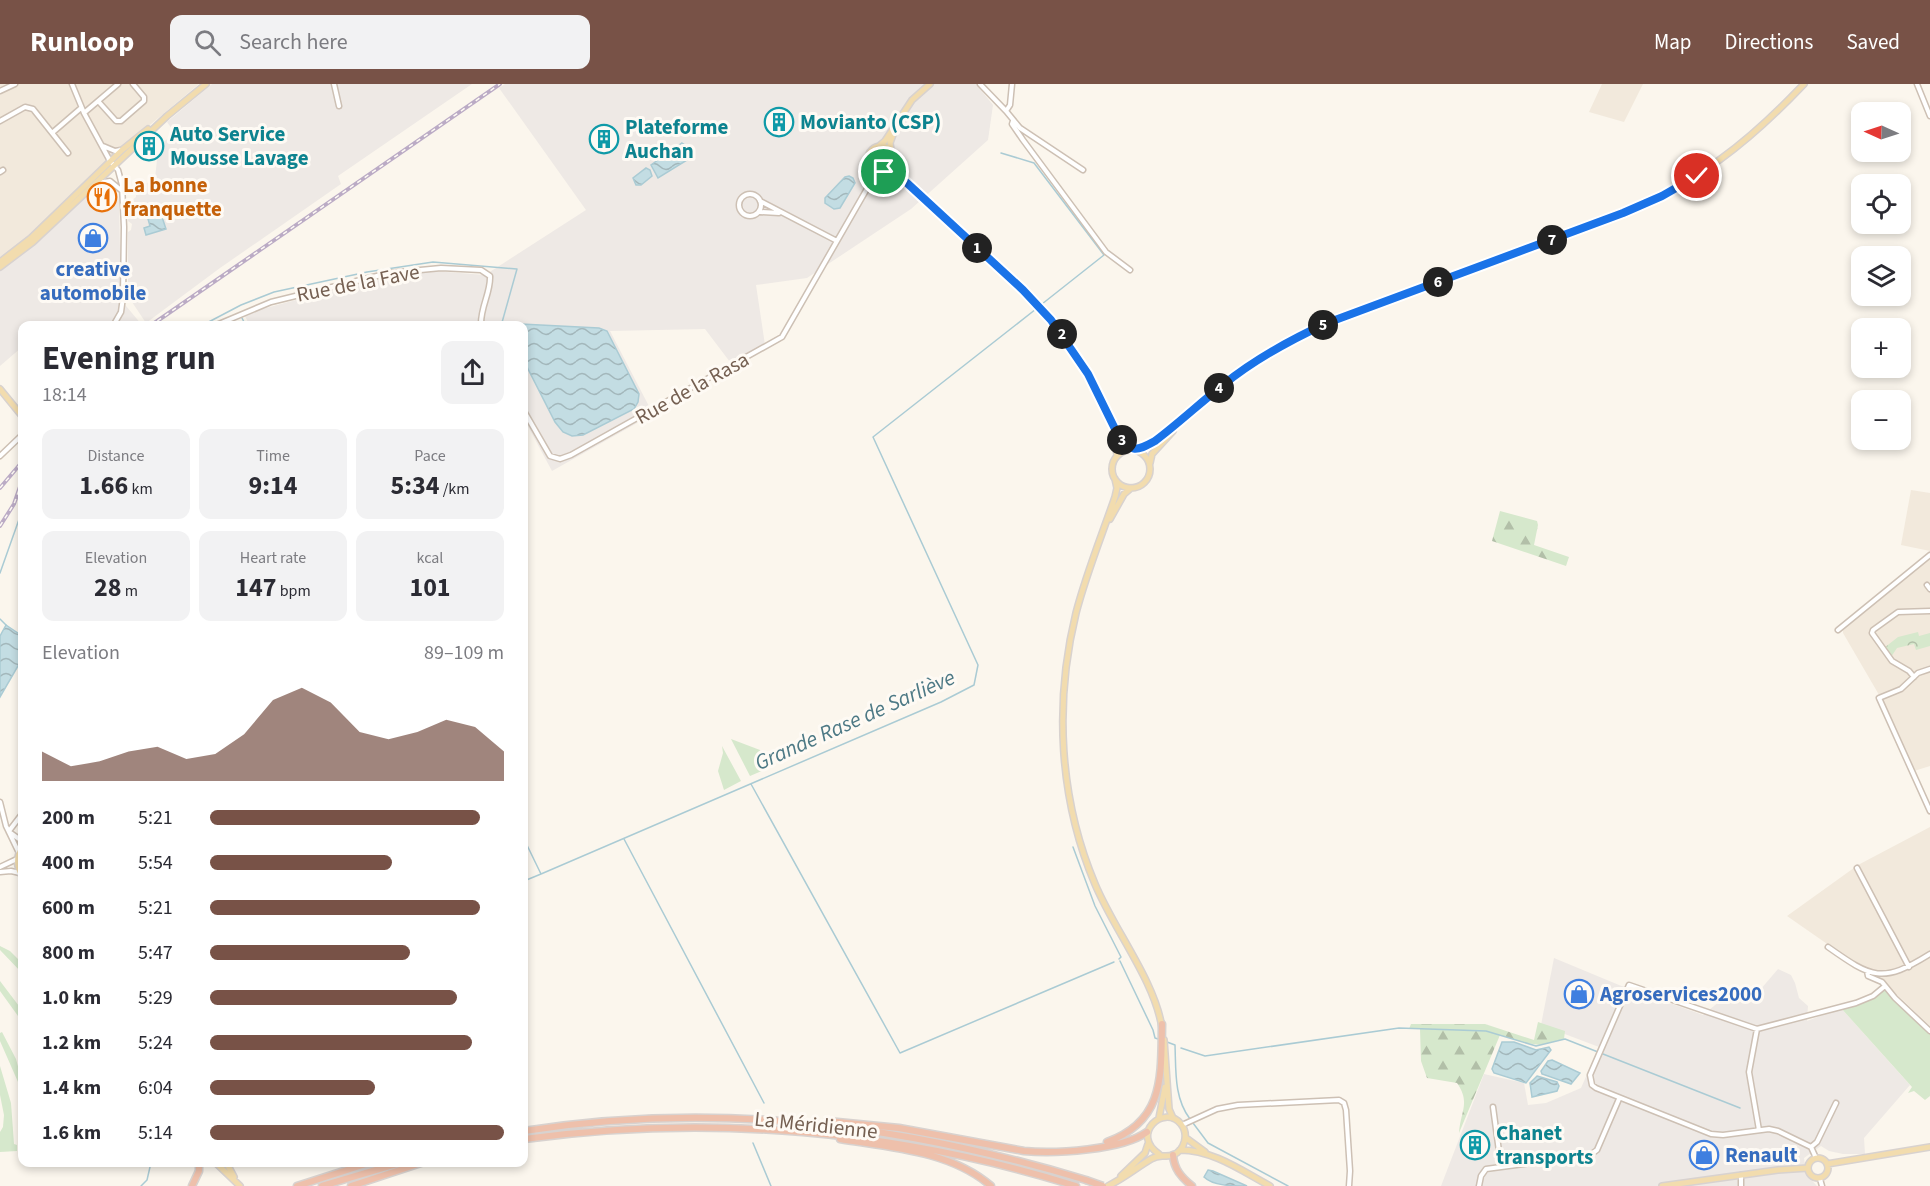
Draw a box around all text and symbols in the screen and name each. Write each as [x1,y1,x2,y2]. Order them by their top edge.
search box [170,15,590,69]
text: Runloop [30,22,134,62]
icon: search [191,26,224,59]
text: Search here [239,26,348,58]
text: Map [1654,27,1692,57]
text: Directions [1725,27,1813,57]
text: Saved [1846,27,1900,57]
north arrow [1851,102,1911,162]
map controls [1851,102,1911,450]
building icon: Movianto (CSP) [763,106,795,138]
place label: Movianto (CSP) [800,107,941,137]
place label: Plateforme Auchan [624,112,729,166]
place label: Auto Service Mousse Lavage [169,119,309,173]
building icon: Plateforme Auchan [588,123,620,155]
building icon: Auto Service Mousse Lavage [133,130,165,162]
pin [858,146,909,197]
pin [1671,150,1722,201]
icon: arrive [867,155,900,188]
icon: check [1680,159,1713,192]
place label: La bonne franquette [123,170,222,224]
button: locate [1851,174,1911,234]
restaurant icon: La bonne franquette [86,181,118,213]
shop icon: creative automobile [77,222,109,254]
pin: 7 [1537,225,1567,255]
text: 7 [1548,229,1556,251]
pin: 1 [962,233,992,263]
text: 1 [973,237,981,259]
button: layers [1851,246,1911,306]
place label: creative automobile [40,254,146,308]
street label: Rue de la Fave [294,256,422,310]
pin: 6 [1423,267,1453,297]
text: 6 [1434,271,1442,293]
pin: 5 [1308,310,1338,340]
text: 5 [1319,314,1327,336]
button: + [1851,318,1911,378]
pin: 2 [1047,319,1077,349]
text: 2 [1058,323,1066,345]
text: Evening run [42,335,216,382]
button: share [441,341,504,404]
street label: Rue de la Rasa [630,344,754,432]
pin: 4 [1204,373,1234,403]
text: 4 [1215,377,1223,399]
text: 18:14 [42,381,87,409]
button: − [1851,390,1911,450]
pin: 3 [1107,425,1137,455]
text: 3 [1118,429,1126,451]
text: Distance [88,445,144,467]
text: Time [256,445,290,467]
text: Pace [414,445,446,467]
text: 1.66 [79,467,128,504]
text: 9:14 [249,467,297,504]
text: 5:34 [391,467,440,504]
text: km [128,478,153,500]
text: /km [440,478,469,500]
text: Elevation [85,547,147,569]
text: Heart rate [240,547,306,569]
text: kcal [417,547,443,569]
text: 28 [94,569,122,606]
text: 147 [235,569,276,606]
text: 101 [409,569,451,606]
text: m [122,580,138,602]
text: bpm [276,580,311,602]
text: Elevation [42,639,120,667]
text: 89–109 m [424,639,504,667]
water label: Grande Rase de Sarliève [750,661,960,779]
text: 200 m [42,804,95,832]
text: 5:21 [138,804,173,832]
text: 400 m [42,849,95,877]
text: 5:54 [138,849,173,877]
text: 600 m [42,894,95,922]
text: 5:21 [138,894,173,922]
text: 800 m [42,939,95,967]
text: 5:47 [138,939,173,967]
shop icon: Agroservices2000 [1563,978,1595,1010]
place label: Agroservices2000 [1599,979,1762,1009]
text: 1.0 km [42,984,101,1012]
text: 5:29 [138,984,173,1012]
text: 1.2 km [42,1029,101,1057]
text: 5:24 [138,1029,173,1057]
text: 1.4 km [42,1074,101,1102]
text: 6:04 [138,1074,173,1102]
street label: La Méridienne [753,1104,879,1146]
place label: Chanet transports [1496,1118,1593,1172]
text: 1.6 km [42,1119,101,1147]
text: 5:14 [138,1119,173,1147]
building icon: Chanet transports [1459,1129,1491,1161]
shop icon: Renault [1688,1139,1720,1171]
place label: Renault [1725,1140,1798,1170]

